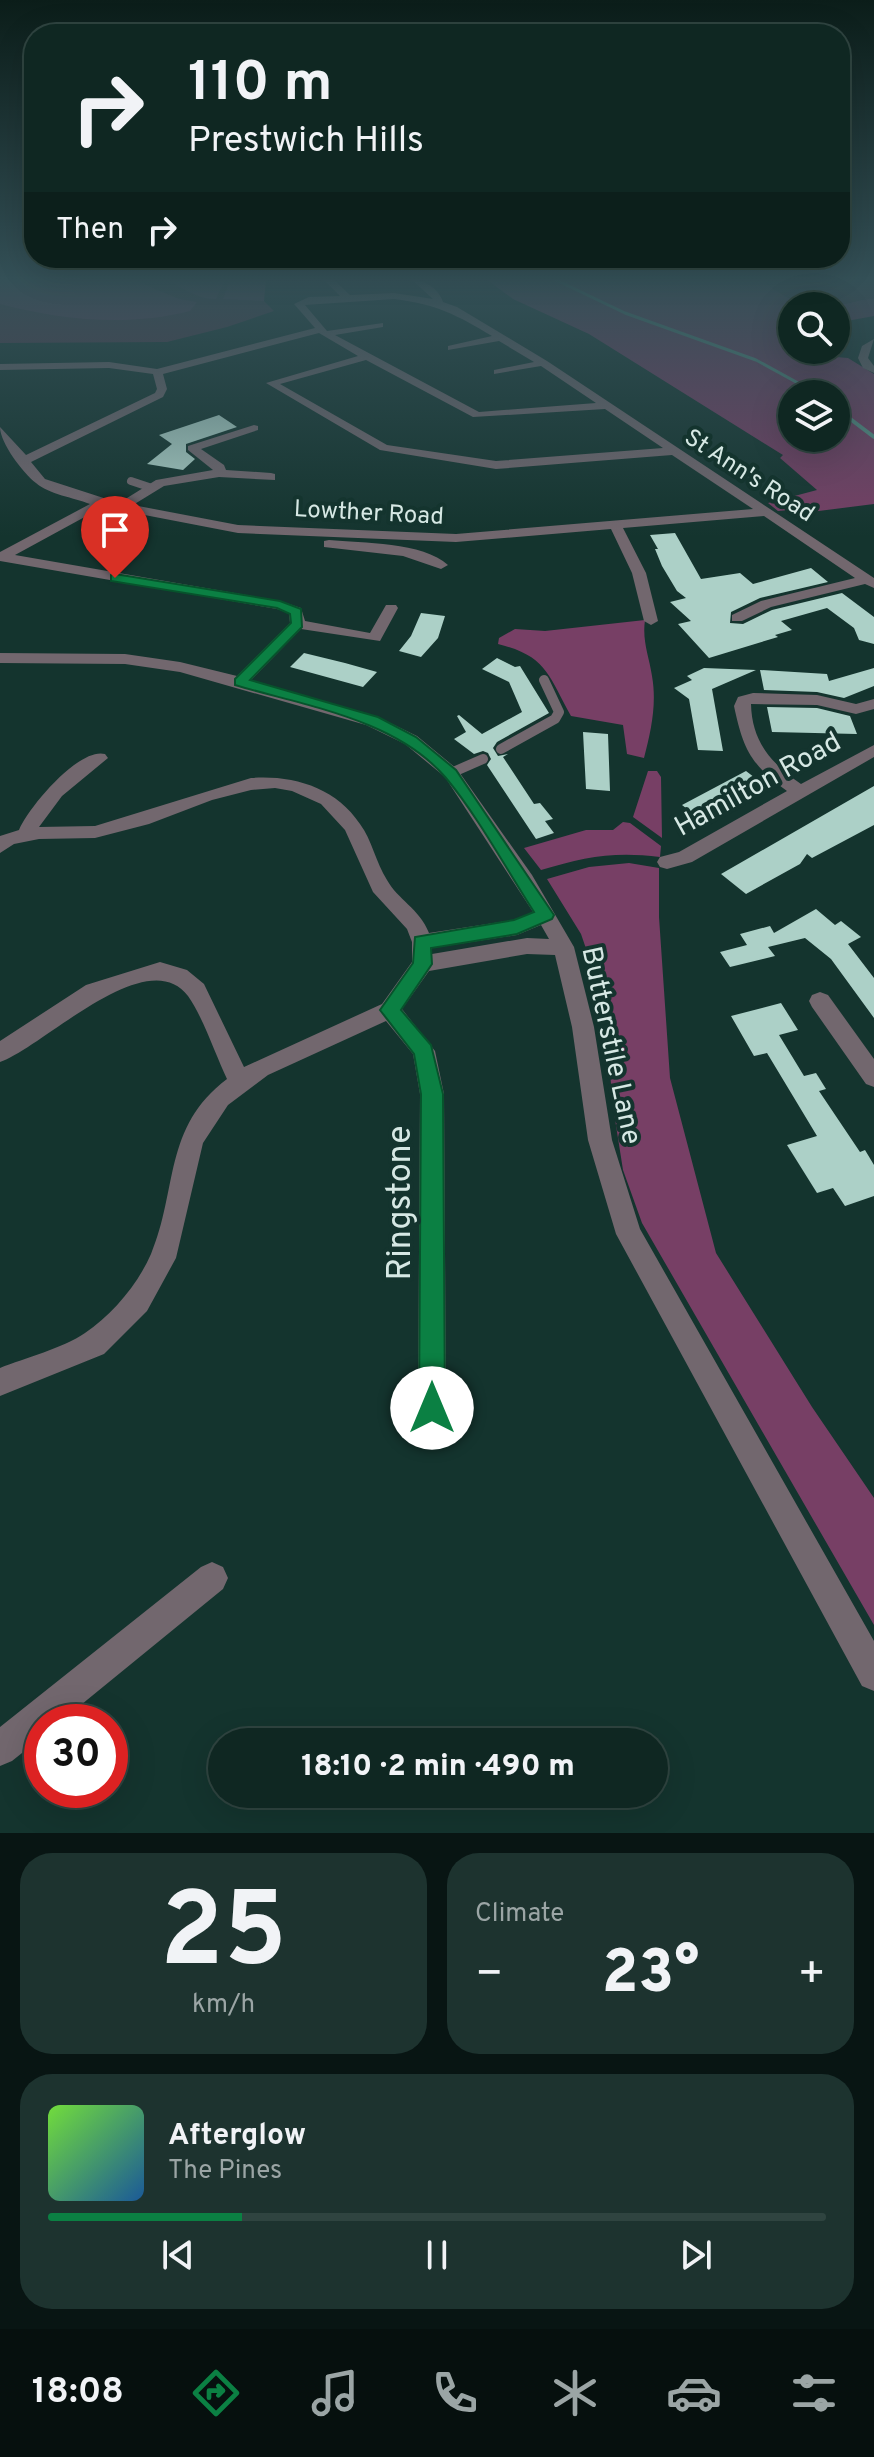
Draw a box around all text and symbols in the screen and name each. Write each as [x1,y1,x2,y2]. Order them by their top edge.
text: 110 m [188,50,333,120]
icon: right [56,56,160,160]
text: Prestwich Hills [188,119,424,165]
icon: right [140,208,184,252]
text: Then [56,212,124,249]
map controls [778,292,850,452]
button: search [778,292,850,364]
button: layers [778,380,850,452]
street label: St Ann's Road [678,423,820,530]
street label: Lowther Road [293,495,445,533]
pin [81,496,149,578]
icon: arrive [93,508,137,552]
street label: Hamilton Road [669,725,848,846]
street label: Butterstile Lane [572,943,649,1148]
street label: Ringstone [380,1126,423,1280]
position arrow [390,1366,474,1450]
speed limit sign: 30 [24,1704,128,1808]
text: 18:10 · 2 min · 490 m [301,1749,575,1786]
text: 25 [160,1871,287,2003]
text: Climate [475,1898,564,1931]
text: 23° [602,1938,699,2014]
text: − [475,1948,503,2004]
text: + [798,1948,826,2004]
text: km/h [192,1989,255,2022]
text: Afterglow [168,2118,306,2155]
text: The Pines [168,2155,282,2188]
icon: previous [156,2233,200,2277]
icon: pause [415,2233,459,2277]
icon: next [674,2233,718,2277]
icon: directions [188,2365,244,2421]
icon: music [307,2365,363,2421]
icon: phone [427,2365,483,2421]
icon: climate [547,2365,603,2421]
icon: car [666,2365,722,2421]
icon: filters [786,2365,842,2421]
text: 18:08 [32,2370,124,2416]

